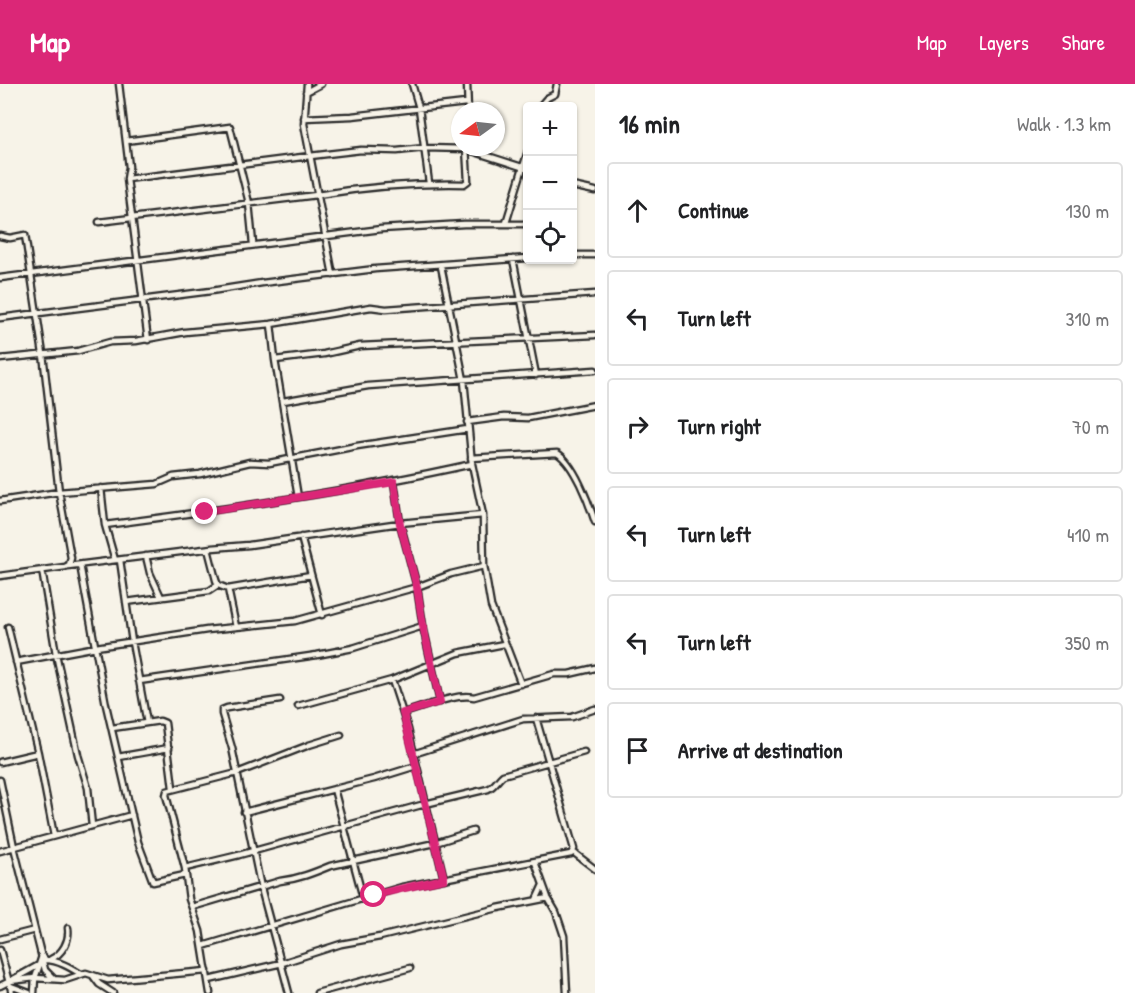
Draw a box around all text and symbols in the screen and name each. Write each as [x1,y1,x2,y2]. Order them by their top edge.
text: Map [30,23,70,61]
text: Map [917,28,946,57]
text: Layers [979,28,1029,57]
text: Share [1062,28,1105,57]
north arrow [451,102,505,156]
map controls [523,102,577,264]
button: + [523,102,577,156]
text: 16 min [619,106,680,141]
text: Walk · 1.3 km [1017,110,1111,137]
button: − [523,156,577,210]
icon: ahead [621,194,654,227]
text: Continue [678,195,749,225]
text: 130 m [1066,197,1109,224]
button: locate [523,210,577,264]
icon: left [621,302,654,335]
text: Turn left [678,303,751,333]
text: 310 m [1066,305,1109,332]
icon: right [621,410,654,443]
text: Turn right [678,411,761,441]
text: 70 m [1072,413,1109,440]
route end [191,498,217,524]
icon: left [621,518,654,551]
text: Turn left [678,519,751,549]
text: 410 m [1067,521,1109,548]
icon: left [621,626,654,659]
text: Turn left [678,627,751,657]
text: 350 m [1064,629,1109,656]
icon: arrive [621,734,654,767]
text: Arrive at destination [678,735,843,765]
route start [360,881,386,907]

